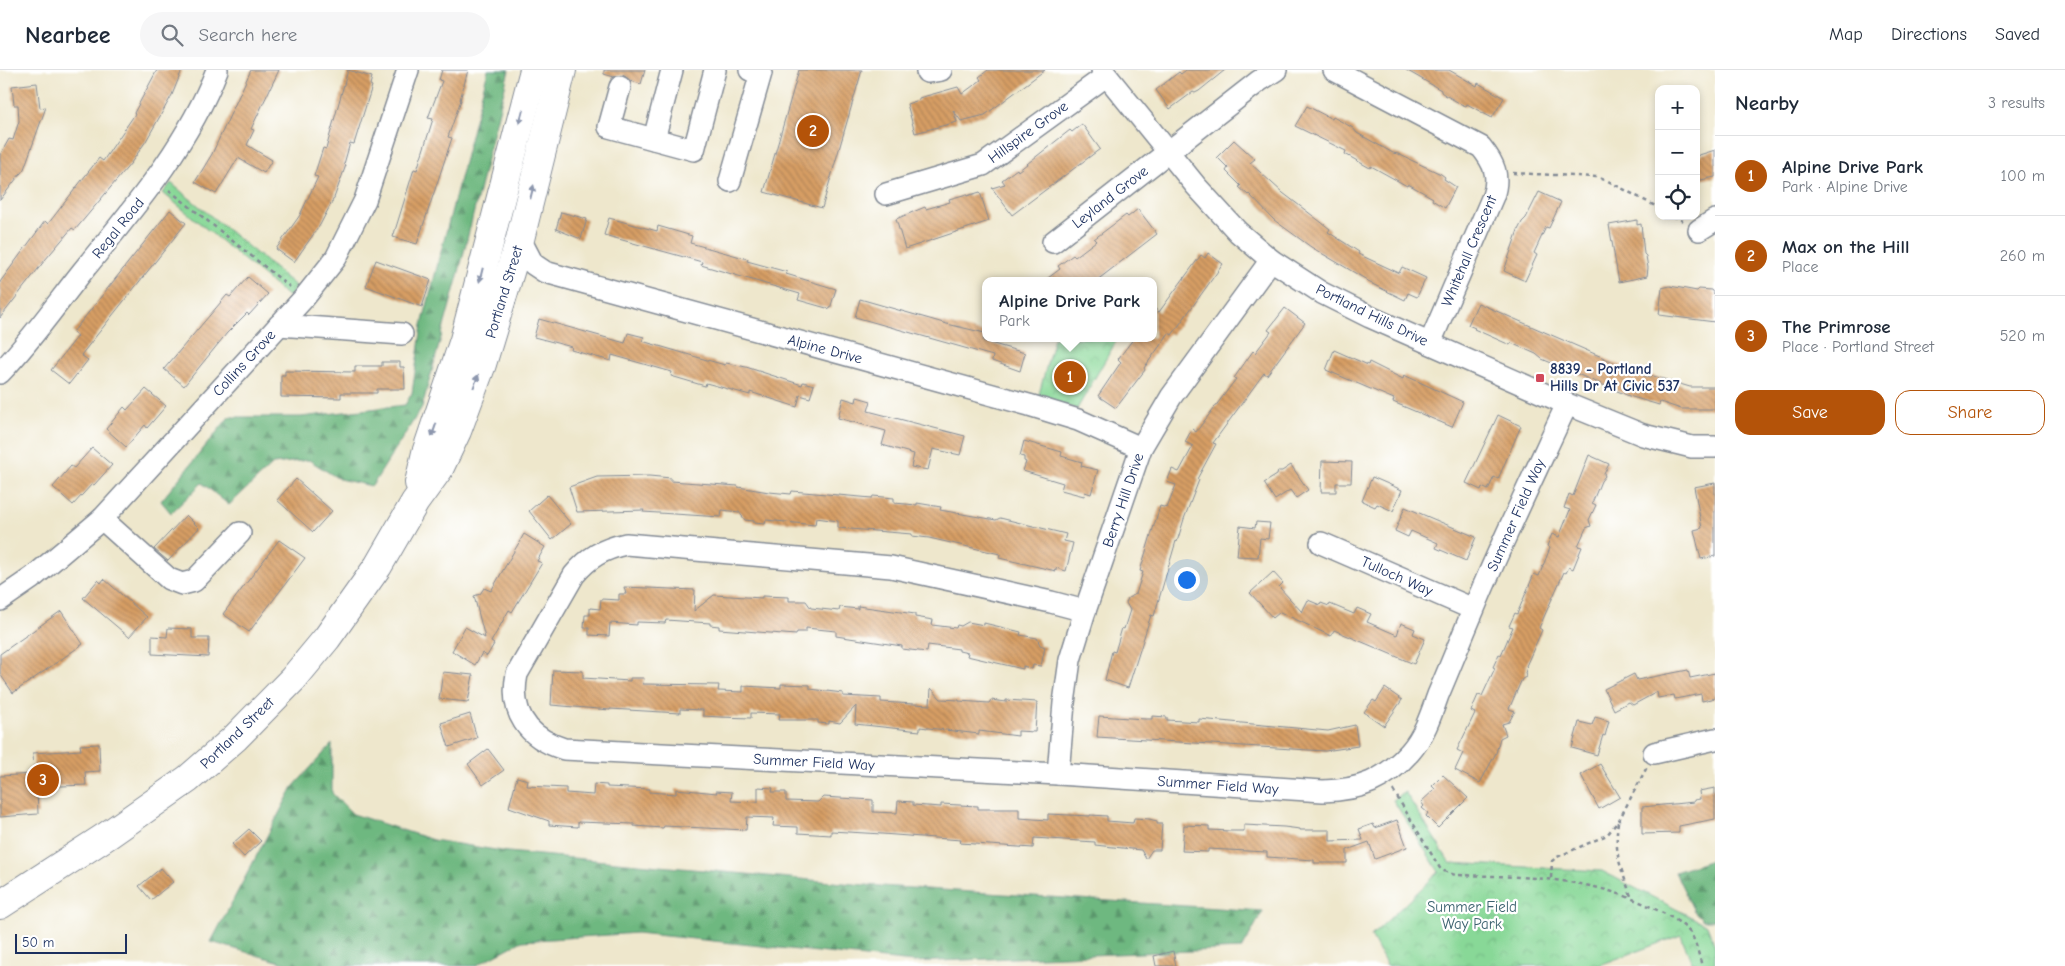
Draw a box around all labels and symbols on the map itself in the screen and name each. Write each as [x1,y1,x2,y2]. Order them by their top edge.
street label: Hillspire Grove [985,97,1072,167]
one-way arrow [517,110,525,125]
pin: 2 [797,112,829,150]
street label: Leyland Grove [1068,161,1152,232]
one-way arrow [528,185,536,200]
street label: Whitehall Crescent [1437,192,1501,309]
street label: Regal Road [88,194,148,262]
street label: Portland Street [481,243,527,340]
one-way arrow [477,267,485,282]
street label: Portland Hills Drive [1313,280,1431,350]
street label: Collins Grove [209,326,280,400]
street label: Alpine Drive [786,330,865,368]
pin: 1 [1054,358,1086,396]
place label: 8839 - Portland Hills Dr At Civic 537 [1550,360,1680,395]
marker: 8839 - Portland Hills Dr At Civic 537 [1534,372,1546,384]
one-way arrow [472,373,480,388]
one-way arrow [430,423,438,438]
street label: Berry Hill Drive [1098,450,1148,550]
street label: Summer Field Way [1483,456,1549,574]
street label: Tulloch Way [1358,552,1436,600]
your location [1174,567,1200,593]
street label: Portland Street [196,693,278,773]
street label: Summer Field Way [753,750,875,774]
pin: 3 [27,761,59,799]
street label: Summer Field Way [1157,772,1280,798]
park label: Summer Field Way Park [1427,898,1517,933]
scale bar [15,931,128,954]

